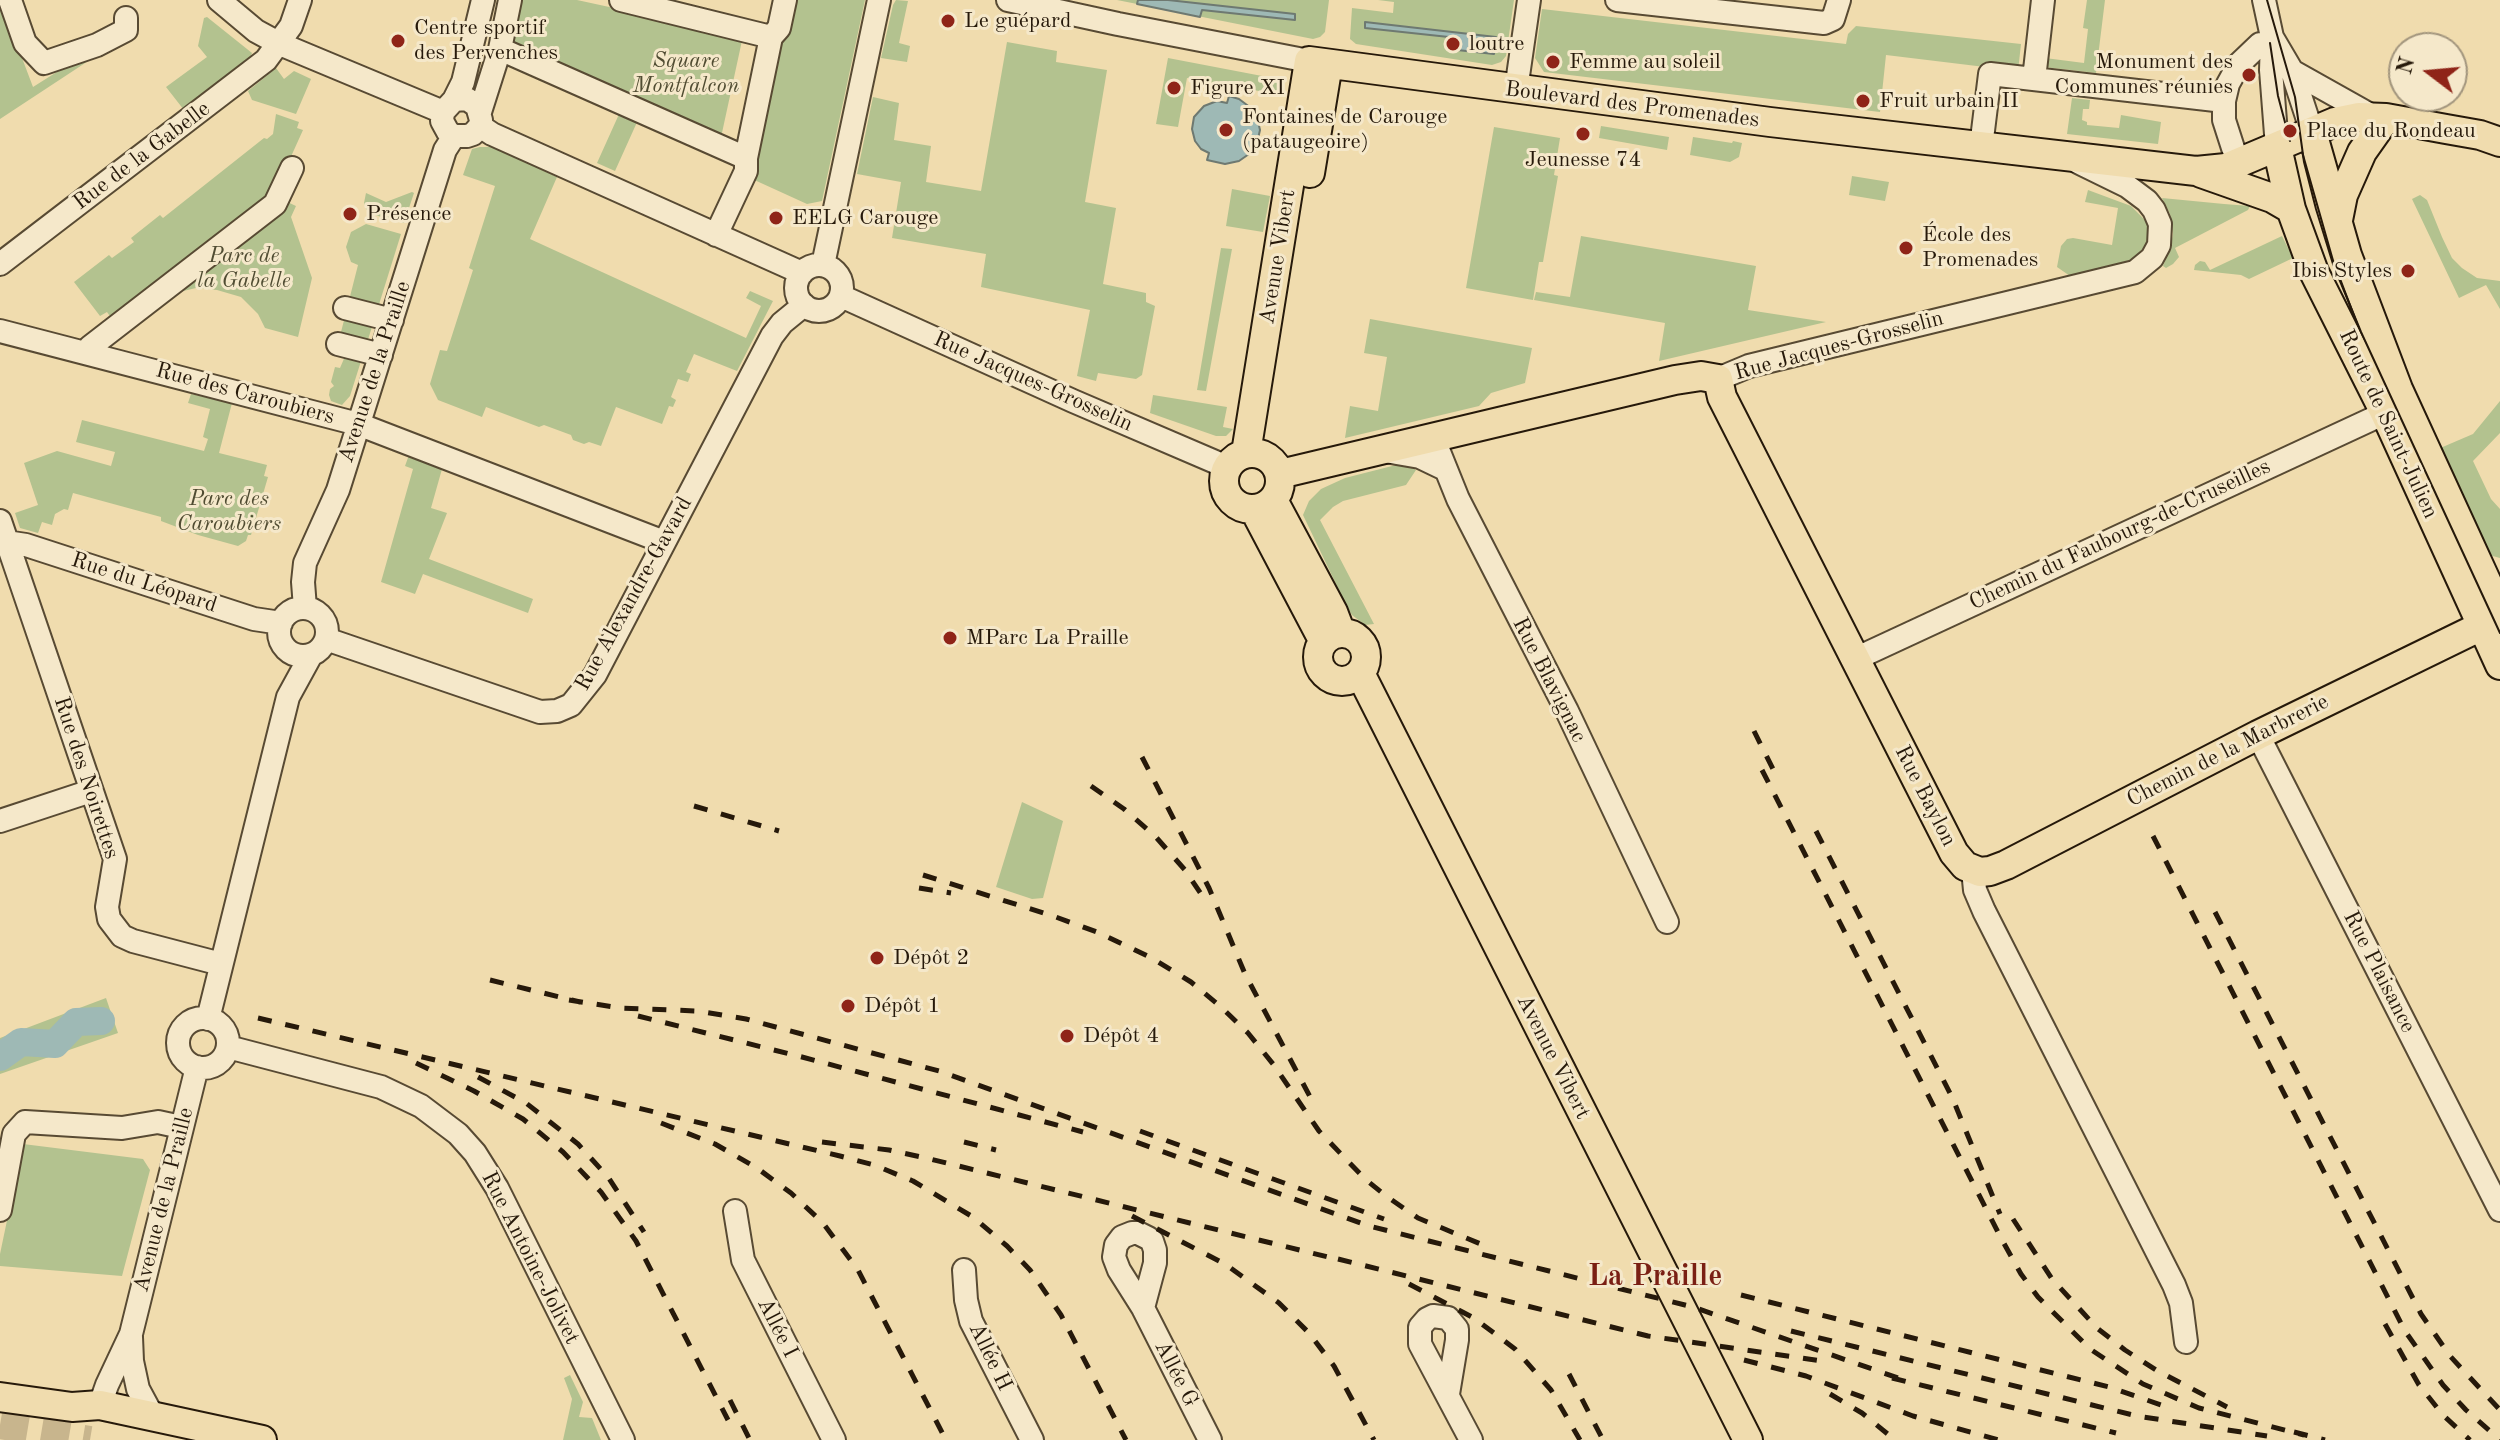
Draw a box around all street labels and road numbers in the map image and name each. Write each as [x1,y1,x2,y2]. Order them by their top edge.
street label: Boulevard des Promenades [1503,76,1761,134]
street label: Rue de la Gabelle [68,96,216,216]
street label: Avenue Vibert [1254,188,1302,326]
street label: Avenue de la Praille [333,278,417,466]
street label: Rue Jacques-Grosselin [1732,305,1946,387]
street label: Route de Saint-Julien [2333,325,2443,523]
street label: Rue Jacques-Grosselin [929,326,1137,438]
street label: Rue des Caroubiers [153,357,337,431]
street label: Chemin du Faubourg-de-Cruseilles [1965,453,2275,617]
street label: Rue Alexandre-Gavard [570,492,698,696]
street label: Rue du Léopard [68,547,220,619]
street label: Rue Blavignac [1506,613,1592,747]
street label: Chemin de la Marbrerie [2123,689,2333,813]
street label: Rue des Noirettes [47,694,125,862]
street label: Rue Baylon [1888,741,1962,851]
street label: Rue Plaisance [2337,907,2421,1037]
street label: Avenue Vibert [1510,990,1596,1124]
street label: Avenue de la Praille [128,1105,200,1295]
street label: Rue Antoine-Jolivet [475,1167,585,1349]
street label: Allée I [751,1294,803,1362]
street label: Allée H [962,1319,1018,1395]
street label: Allée G [1148,1336,1204,1412]

